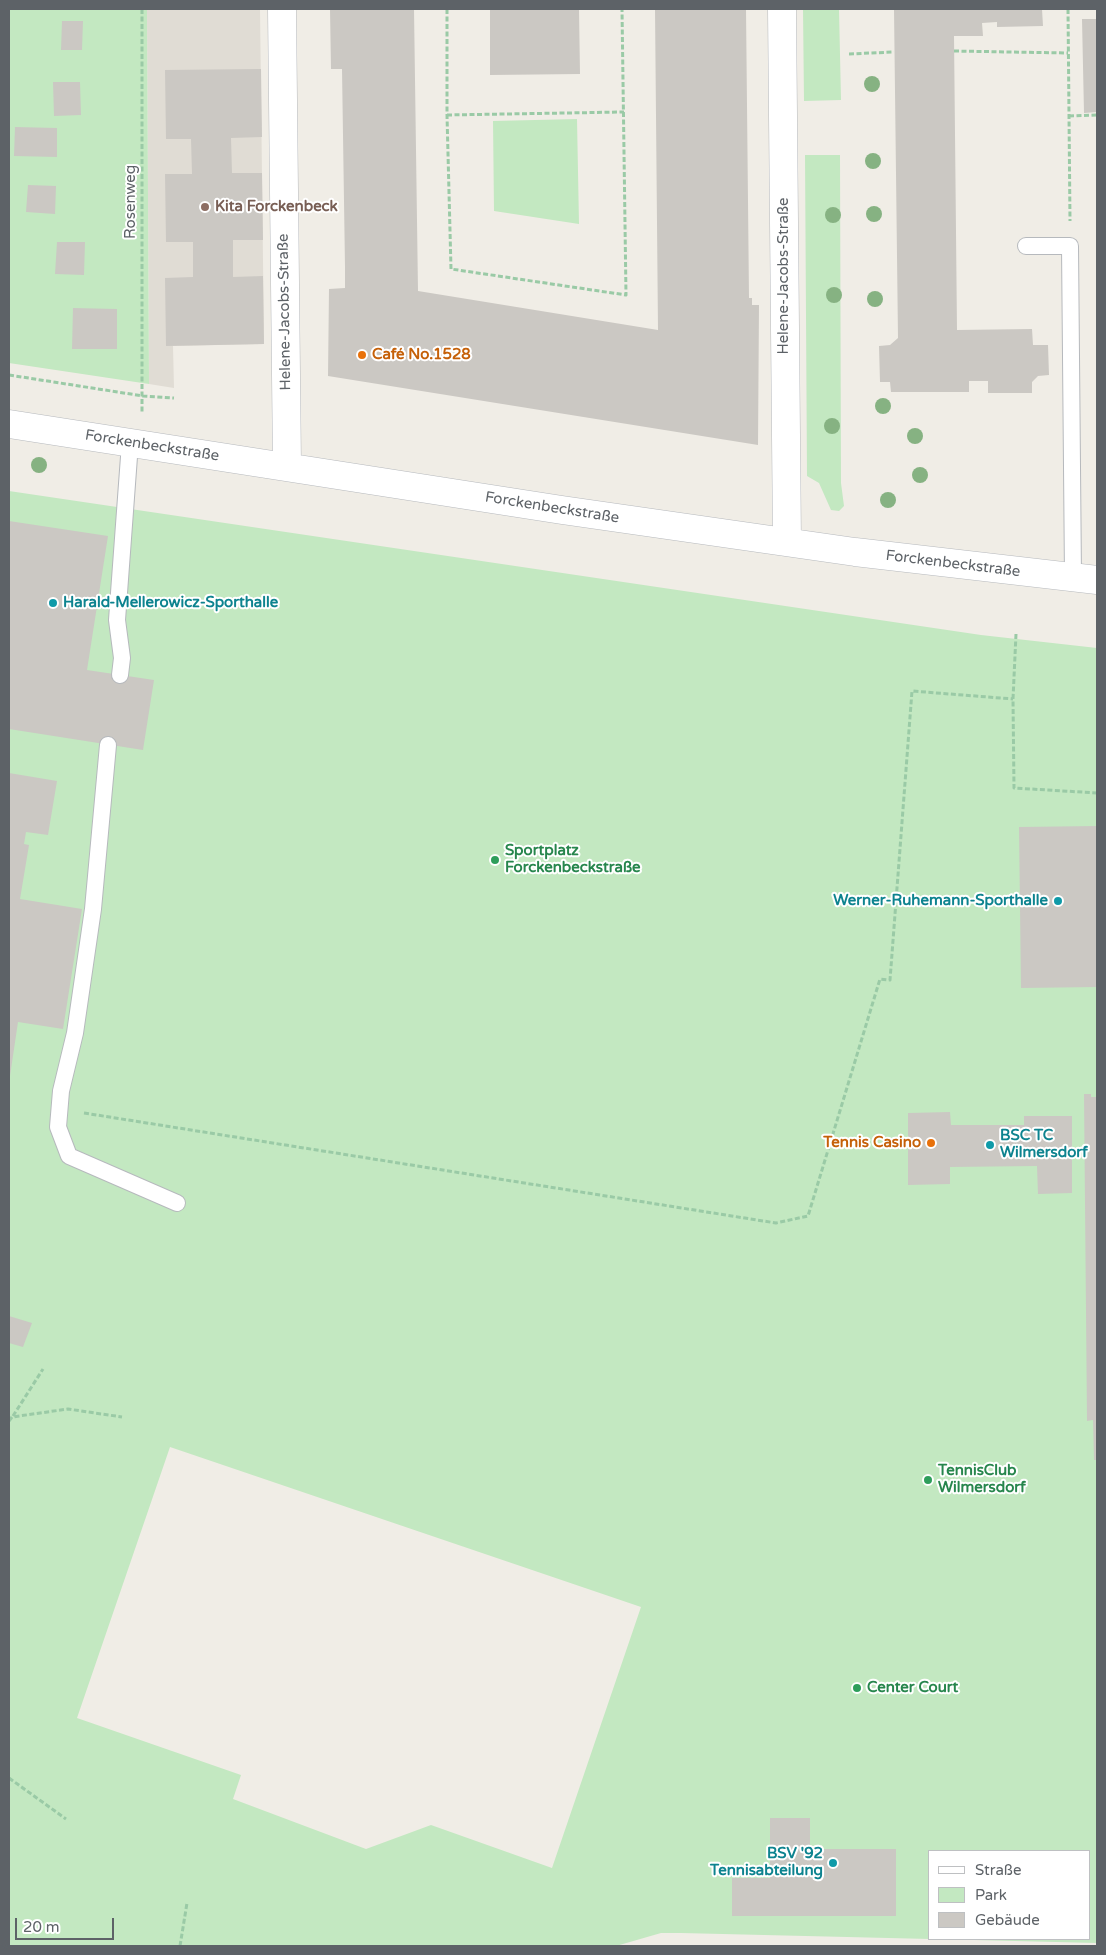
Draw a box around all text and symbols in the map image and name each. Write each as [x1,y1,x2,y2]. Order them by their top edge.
street label: Rosenweg [122,165,140,239]
place label: Kita Forckenbeck [215,198,338,216]
street label: Helene-Jacobs-Straße [775,198,793,354]
marker: Kita Forckenbeck [199,201,211,213]
street label: Helene-Jacobs-Straße [275,233,295,391]
place label: Café No.1528 [372,346,471,364]
marker: Café No.1528 [356,349,368,361]
street label: Forckenbeckstraße [84,427,220,465]
street label: Forckenbeckstraße [484,489,620,527]
street label: Forckenbeckstraße [885,547,1021,581]
place label: Harald-Mellerowicz-Sporthalle [63,594,278,612]
marker: Harald-Mellerowicz-Sporthalle [47,597,59,609]
place label: Sportplatz Forckenbeckstraße [505,842,641,877]
marker: Sportplatz Forckenbeckstraße [489,854,501,866]
place label: Werner-Ruhemann-Sporthalle [833,892,1048,910]
marker: Werner-Ruhemann-Sporthalle [1052,895,1064,907]
place label: BSC TC Wilmersdorf [1000,1127,1088,1162]
place label: Tennis Casino [823,1134,921,1152]
marker: Tennis Casino [925,1137,937,1149]
marker: BSC TC Wilmersdorf [984,1139,996,1151]
place label: TennisClub Wilmersdorf [938,1462,1026,1497]
marker: TennisClub Wilmersdorf [922,1474,934,1486]
place label: Center Court [867,1679,958,1697]
marker: Center Court [851,1682,863,1694]
place label: BSV '92 Tennisabteilung [710,1845,823,1880]
legend [928,1850,1091,1940]
marker: BSV '92 Tennisabteilung [827,1857,839,1869]
text: Straße [975,1861,1021,1879]
text: Park [975,1886,1007,1904]
scale bar [18,1908,116,1940]
text: Gebäude [975,1911,1040,1929]
text: 20 m [23,1918,60,1936]

